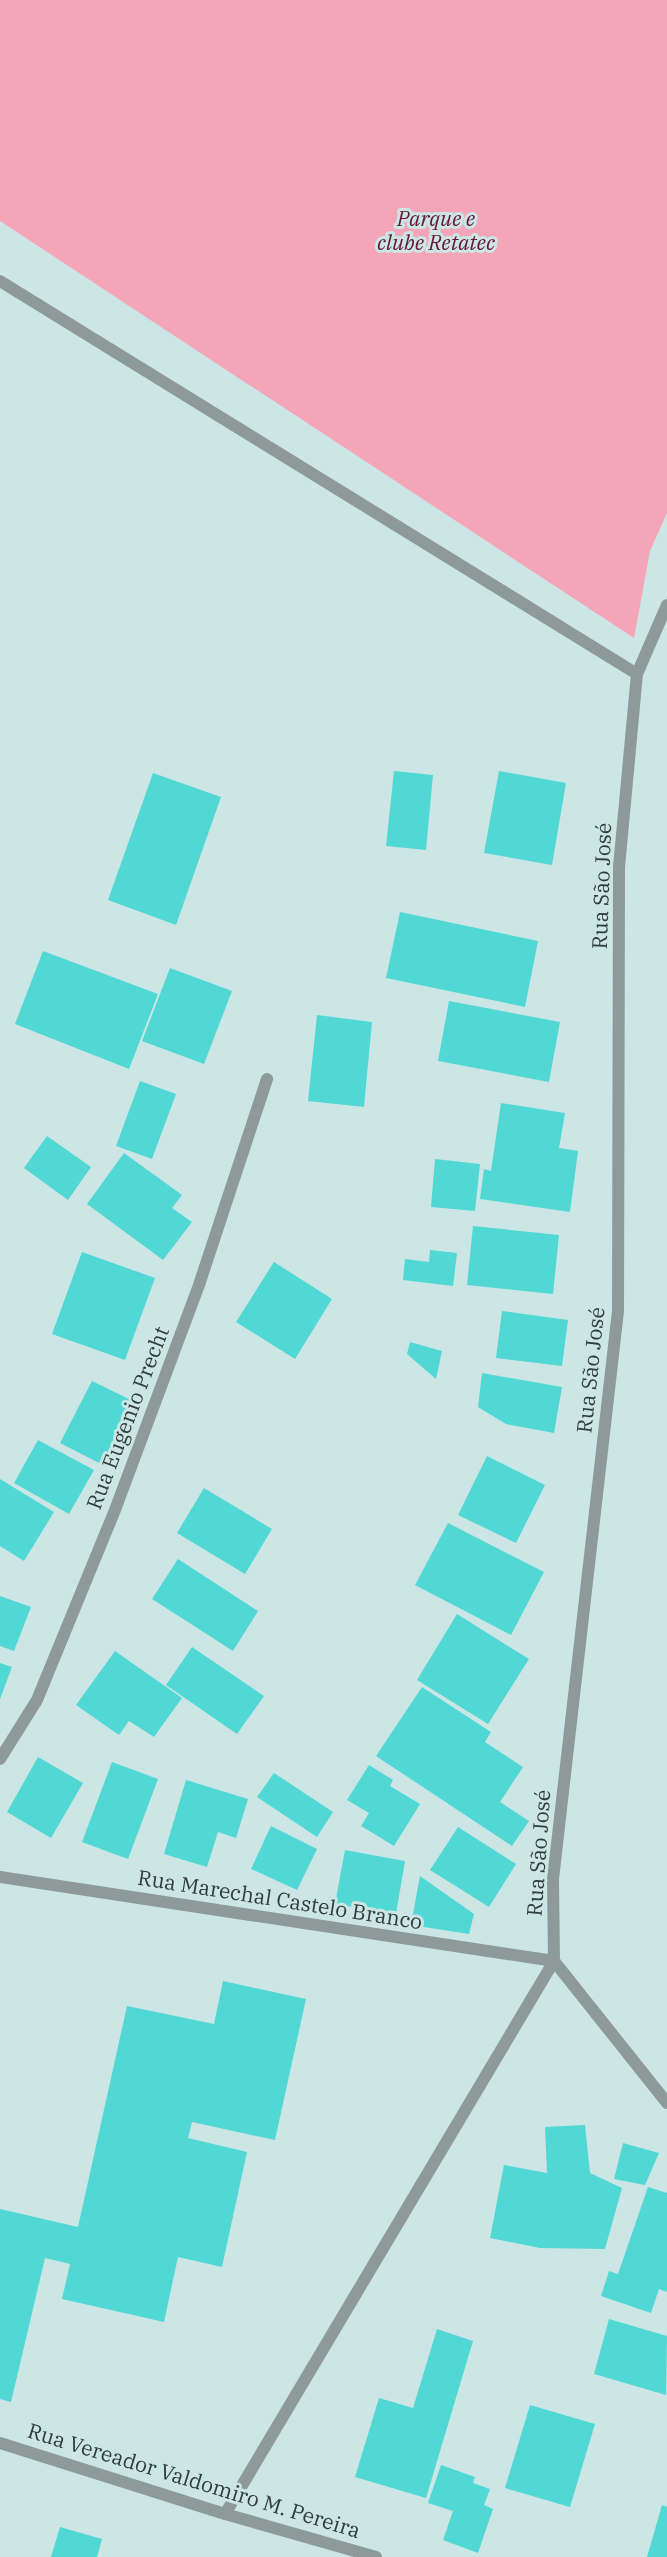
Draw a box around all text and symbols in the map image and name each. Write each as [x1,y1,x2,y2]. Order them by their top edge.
park label: Parque e clube Retatec [377,204,495,256]
street label: Rua São José [585,822,617,950]
street label: Rua São José [569,1305,611,1434]
street label: Rua Eugenio Precht [79,1322,175,1513]
street label: Rua São José [520,1789,556,1917]
street label: Rua Marechal Castelo Branco [136,1863,424,1935]
street label: Rua Vereador Valdomiro M. Pereira [24,2416,364,2544]

